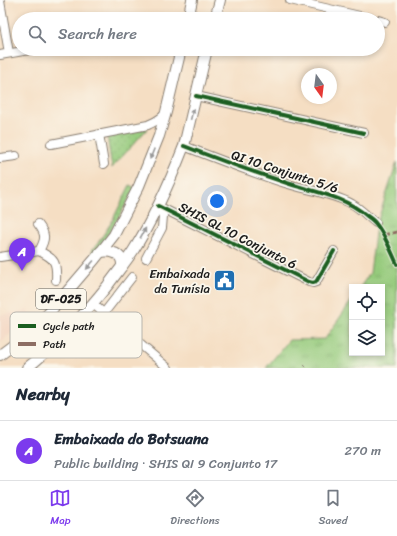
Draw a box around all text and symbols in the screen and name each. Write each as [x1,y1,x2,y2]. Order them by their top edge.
search box [12,12,385,56]
text: Search here [58,21,137,47]
icon: search [26,23,48,45]
north arrow [301,68,337,104]
one-way arrow [189,107,195,119]
street label: QI 10 Conjunto 5/6 [228,143,341,200]
one-way arrow [148,148,154,160]
your location [207,191,227,211]
street label: SHIS QL 10 Conjunto 6 [174,196,301,275]
one-way arrow [139,228,146,239]
pin: A [9,238,35,271]
one-way arrow [86,260,95,270]
place label: Embaixada da Tunísia [149,262,210,300]
public building icon: Embaixada da Tunísia [212,267,238,293]
map controls [349,284,385,356]
button: locate [349,284,385,320]
road number: DF-025 [36,289,86,309]
legend [10,312,142,358]
text: Cycle path [43,317,95,336]
button: layers [349,320,385,356]
text: Path [43,335,66,354]
text: Nearby [16,379,70,409]
text: Embaixada do Botsuana [54,426,209,452]
text: A [25,439,33,462]
text: 270 m [344,439,381,462]
text: Public building · SHIS QI 9 Conjunto 17 [54,452,277,475]
tab: Map [49,487,71,530]
tab: Directions [170,487,220,530]
tab: Saved [319,487,348,530]

